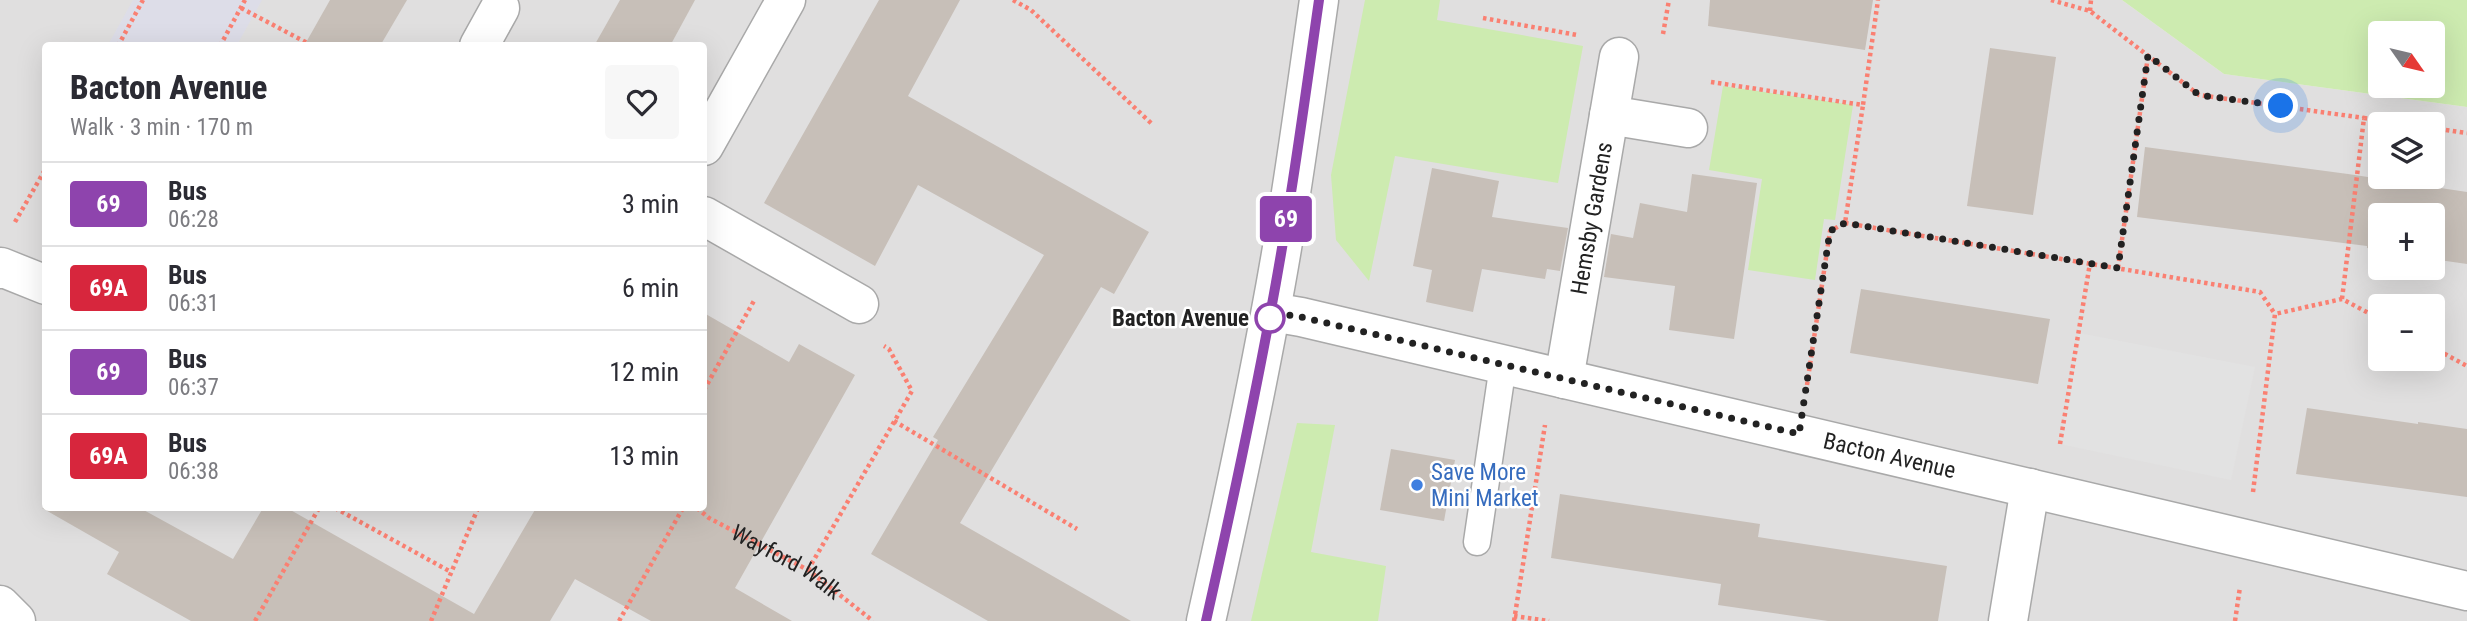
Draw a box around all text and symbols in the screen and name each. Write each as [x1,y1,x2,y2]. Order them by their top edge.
north arrow [2368,21,2445,98]
map controls [2368,21,2445,371]
button: heart [605,65,679,139]
text: Bacton Avenue [70,68,267,107]
your location [2263,88,2298,123]
button: layers [2368,112,2445,189]
text: Walk · 3 min · 170 m [70,114,253,141]
street label: Hemsby Gardens [1566,140,1618,297]
text: Bus [168,176,207,206]
text: 3 min [622,189,679,219]
text: 69 [96,190,121,218]
line badge: 69 [1254,196,1318,242]
button: + [2368,203,2445,280]
text: 69 [1274,205,1298,233]
text: 06:28 [168,206,219,233]
text: Bus [168,260,207,290]
text: 6 min [622,273,679,303]
text: 69A [89,274,128,302]
text: 06:31 [168,290,219,317]
button: − [2368,294,2445,371]
marker: Bacton Avenue [1255,303,1285,333]
place label: Bacton Avenue [1112,305,1249,332]
text: Bus [168,344,207,374]
text: 12 min [609,357,679,387]
text: 69 [96,358,121,386]
text: 06:37 [168,374,219,401]
street label: Bacton Avenue [1821,427,1958,484]
text: Bus [168,428,207,458]
text: 13 min [609,441,679,471]
text: 69A [89,442,128,470]
text: 06:38 [168,458,219,485]
place label: Save More Mini Market [1431,459,1538,512]
marker: Save More Mini Market [1409,477,1425,493]
street label: Wayford Walk [727,519,848,606]

